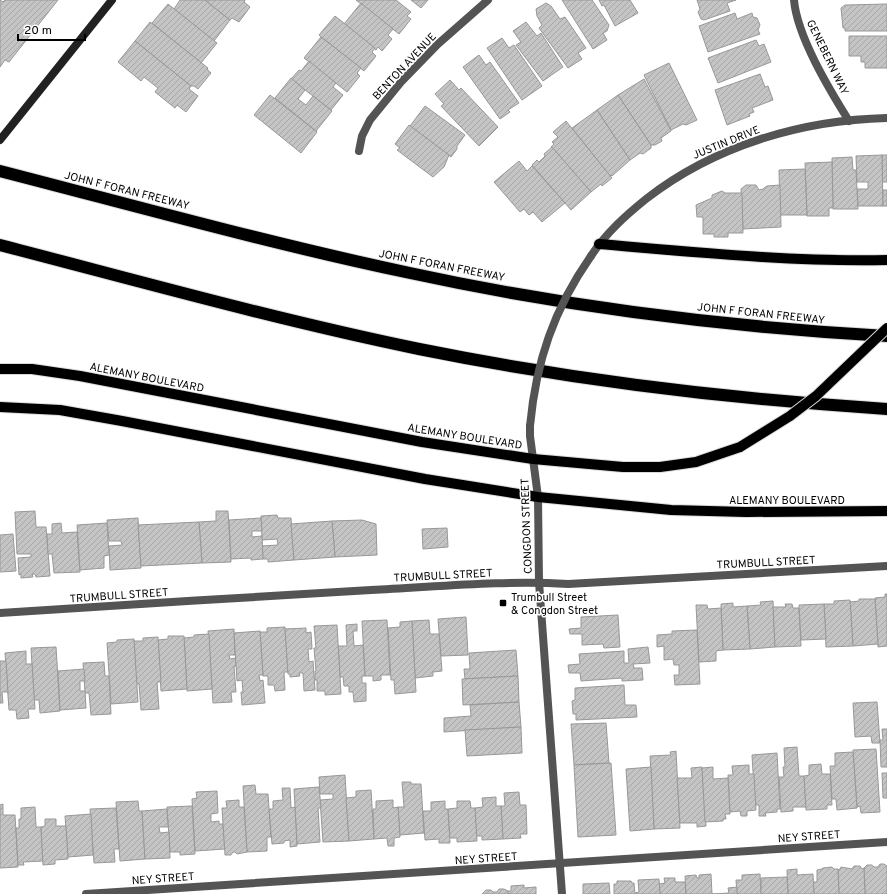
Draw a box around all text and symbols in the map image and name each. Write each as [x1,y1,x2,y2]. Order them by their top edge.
scale bar [18,16,85,42]
street label: GENEBERN WAY [803,18,851,97]
text: 20 m [24,23,52,39]
street label: BENTON AVENUE [370,30,440,103]
street label: JUSTIN DRIVE [691,123,762,163]
street label: JOHN F FORAN FREEWAY [63,169,191,213]
street label: JOHN F FORAN FREEWAY [377,247,506,285]
street label: JOHN F FORAN FREEWAY [696,300,825,328]
street label: ALEMANY BOULEVARD [88,360,205,396]
street label: ALEMANY BOULEVARD [406,421,523,453]
street label: CONGDON STREET [518,478,536,574]
street label: ALEMANY BOULEVARD [729,494,845,508]
street label: TRUMBULL STREET [716,553,816,573]
street label: TRUMBULL STREET [393,566,493,586]
street label: TRUMBULL STREET [69,586,169,606]
place label: Trumbull Street & Congdon Street [511,591,598,618]
marker: Trumbull Street & Congdon Street [498,598,508,608]
street label: NEY STREET [777,828,841,846]
street label: NEY STREET [454,850,518,868]
street label: NEY STREET [131,870,195,888]

